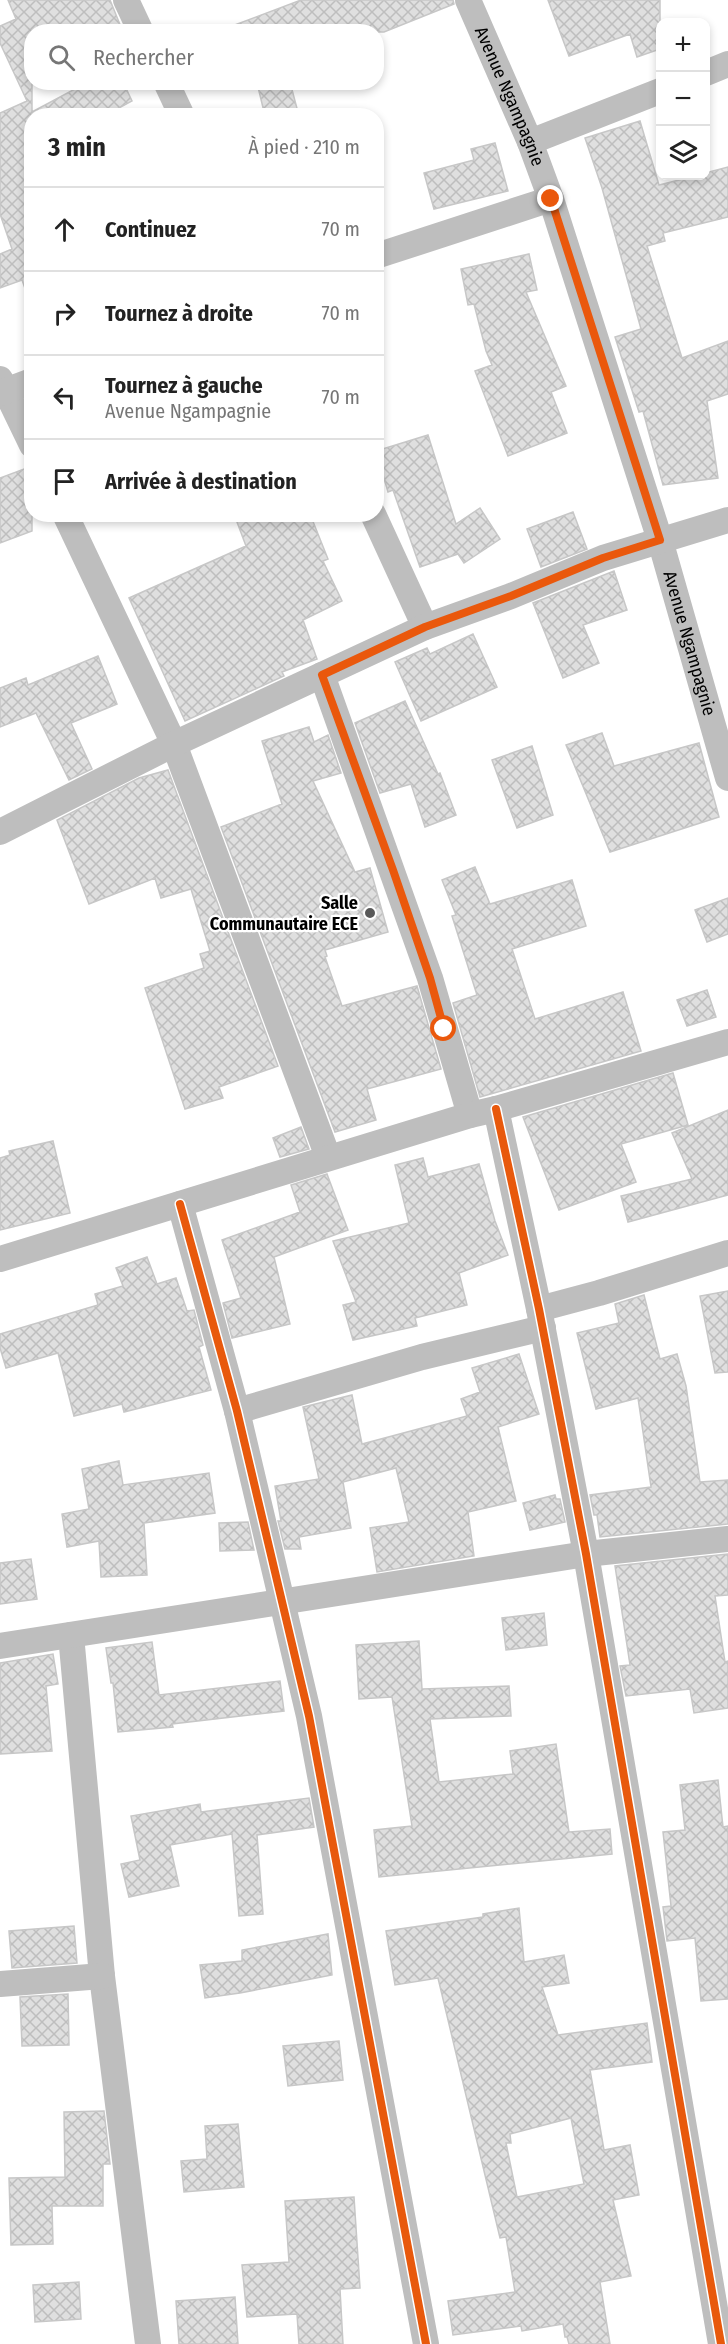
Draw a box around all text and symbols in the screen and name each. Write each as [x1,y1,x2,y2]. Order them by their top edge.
map controls [656,18,710,180]
button: + [656,18,710,72]
street label: Avenue Ngampagnie [470,23,549,169]
search box [24,24,384,90]
icon: search [45,41,78,74]
text: Rechercher [93,44,194,71]
button: − [656,72,710,126]
button: layers [656,126,710,180]
text: 3 min [48,132,106,163]
text: À pied · 210 m [248,135,360,159]
route end [537,185,563,211]
icon: ahead [48,213,81,246]
text: Continuez [105,216,196,243]
text: 70 m [322,217,360,241]
icon: right [48,297,81,330]
text: Tournez à droite [105,300,253,327]
text: 70 m [322,301,360,325]
text: Tournez à gauche [105,372,263,399]
icon: left [48,381,81,414]
text: 70 m [322,385,360,409]
text: Avenue Ngampagnie [105,399,271,423]
icon: arrive [48,465,81,498]
text: Arrivée à destination [105,468,297,495]
street label: Avenue Ngampagnie [658,568,721,718]
place label: Salle Communautaire ECE [210,892,358,935]
marker: Salle Communautaire ECE [363,906,377,920]
route start [430,1015,456,1041]

